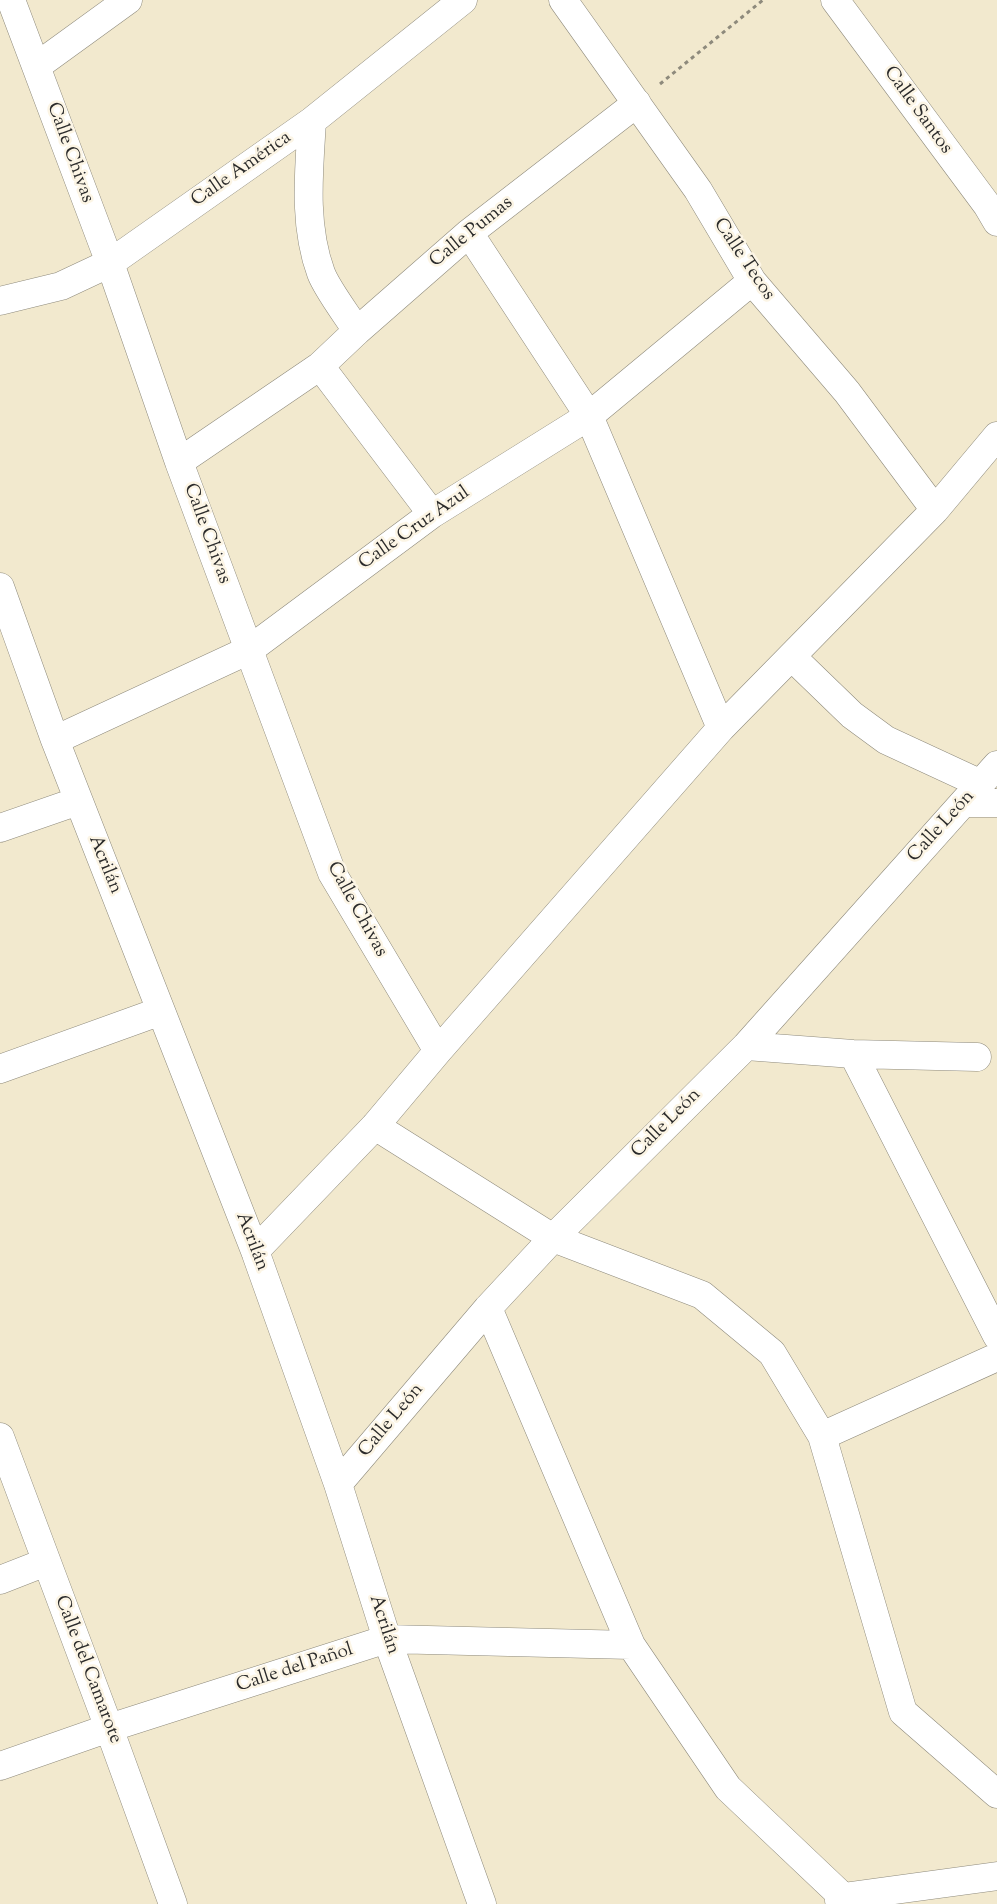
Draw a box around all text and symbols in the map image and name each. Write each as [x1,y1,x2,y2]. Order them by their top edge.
street label: Calle Santos [878,63,956,159]
street label: Calle Chivas [40,100,98,206]
street label: Calle América [188,127,296,213]
street label: Calle Pumas [426,193,518,273]
street label: Calle Tecos [707,215,779,305]
street label: Calle Chivas [177,481,235,587]
street label: Calle Cruz Azul [355,482,475,576]
street label: Calle León [904,786,980,868]
street label: Acrilán [82,832,126,898]
street label: Calle Chivas [321,859,391,961]
street label: Calle León [627,1084,707,1164]
street label: Acrilán [229,1209,273,1275]
street label: Calle León [355,1380,429,1462]
street label: Calle del Camarote [48,1593,126,1747]
street label: Acrilán [363,1593,403,1657]
street label: Calle del Pañol [234,1639,356,1699]

